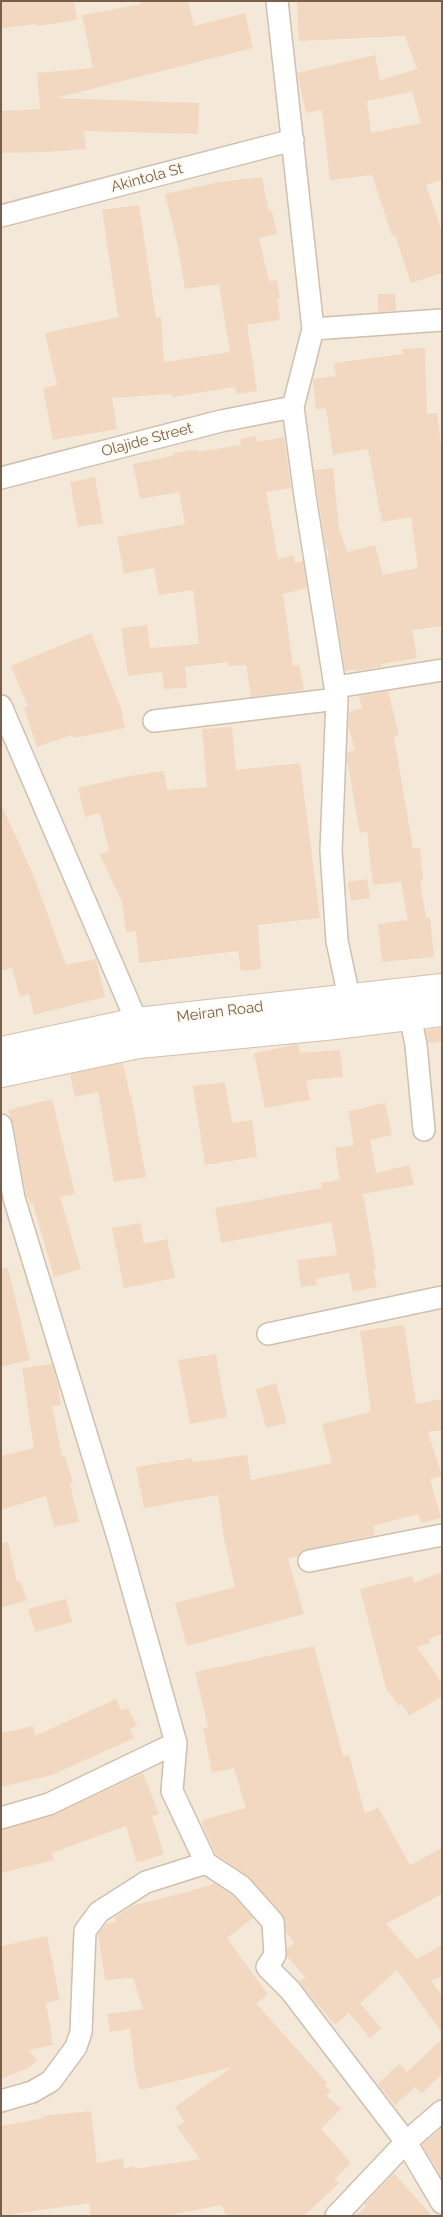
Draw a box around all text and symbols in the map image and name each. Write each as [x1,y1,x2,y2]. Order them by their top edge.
street label: Akintola St [109,160,185,196]
street label: Olajide Street [99,419,195,461]
street label: Meiran Road [176,998,264,1026]

